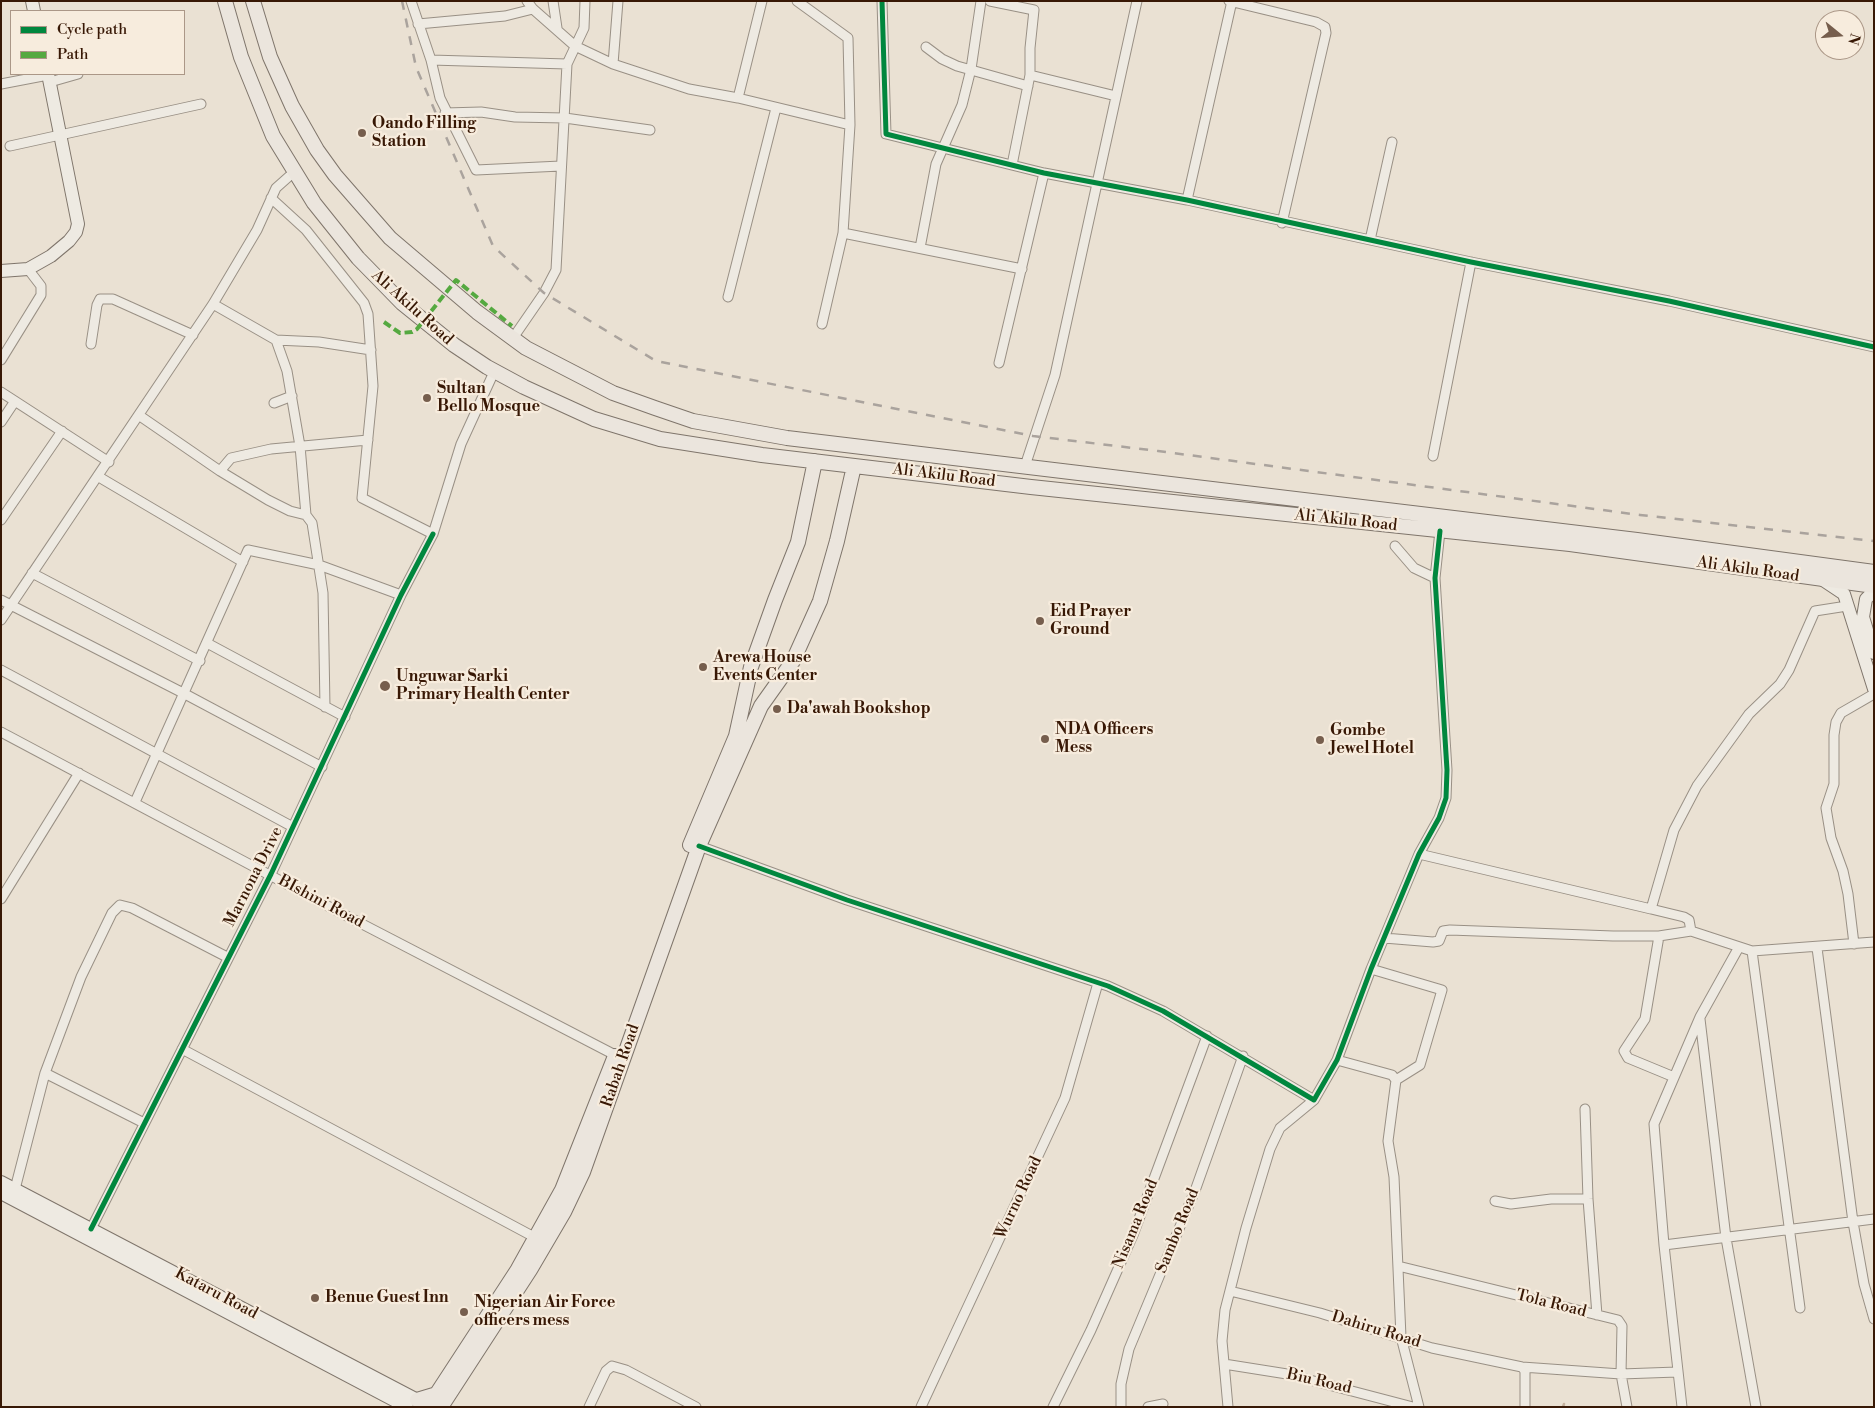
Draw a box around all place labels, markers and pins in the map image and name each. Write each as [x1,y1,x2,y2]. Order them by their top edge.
place label: Oando Filling Station [372,114,476,152]
marker: Oando Filling Station [356,127,368,139]
place label: Sultan Bello Mosque [437,379,540,417]
marker: Sultan Bello Mosque [421,392,433,404]
place label: Eid Prayer Ground [1050,602,1131,640]
marker: Eid Prayer Ground [1034,615,1046,627]
place label: Arewa House Events Center [713,648,817,686]
marker: Arewa House Events Center [697,661,709,673]
place label: Unguwar Sarki Primary Health Center [396,667,570,705]
marker: Unguwar Sarki Primary Health Center [378,679,392,693]
place label: Da'awah Bookshop [787,699,931,719]
marker: Da'awah Bookshop [771,703,783,715]
place label: NDA Officers Mess [1055,720,1153,758]
place label: Gombe Jewel Hotel [1330,721,1414,759]
marker: NDA Officers Mess [1039,733,1051,745]
marker: Gombe Jewel Hotel [1314,734,1326,746]
place label: Benue Guest Inn [325,1288,449,1308]
marker: Benue Guest Inn [309,1292,321,1304]
place label: Nigerian Air Force officers mess [474,1293,615,1331]
marker: Nigerian Air Force officers mess [458,1306,470,1318]

